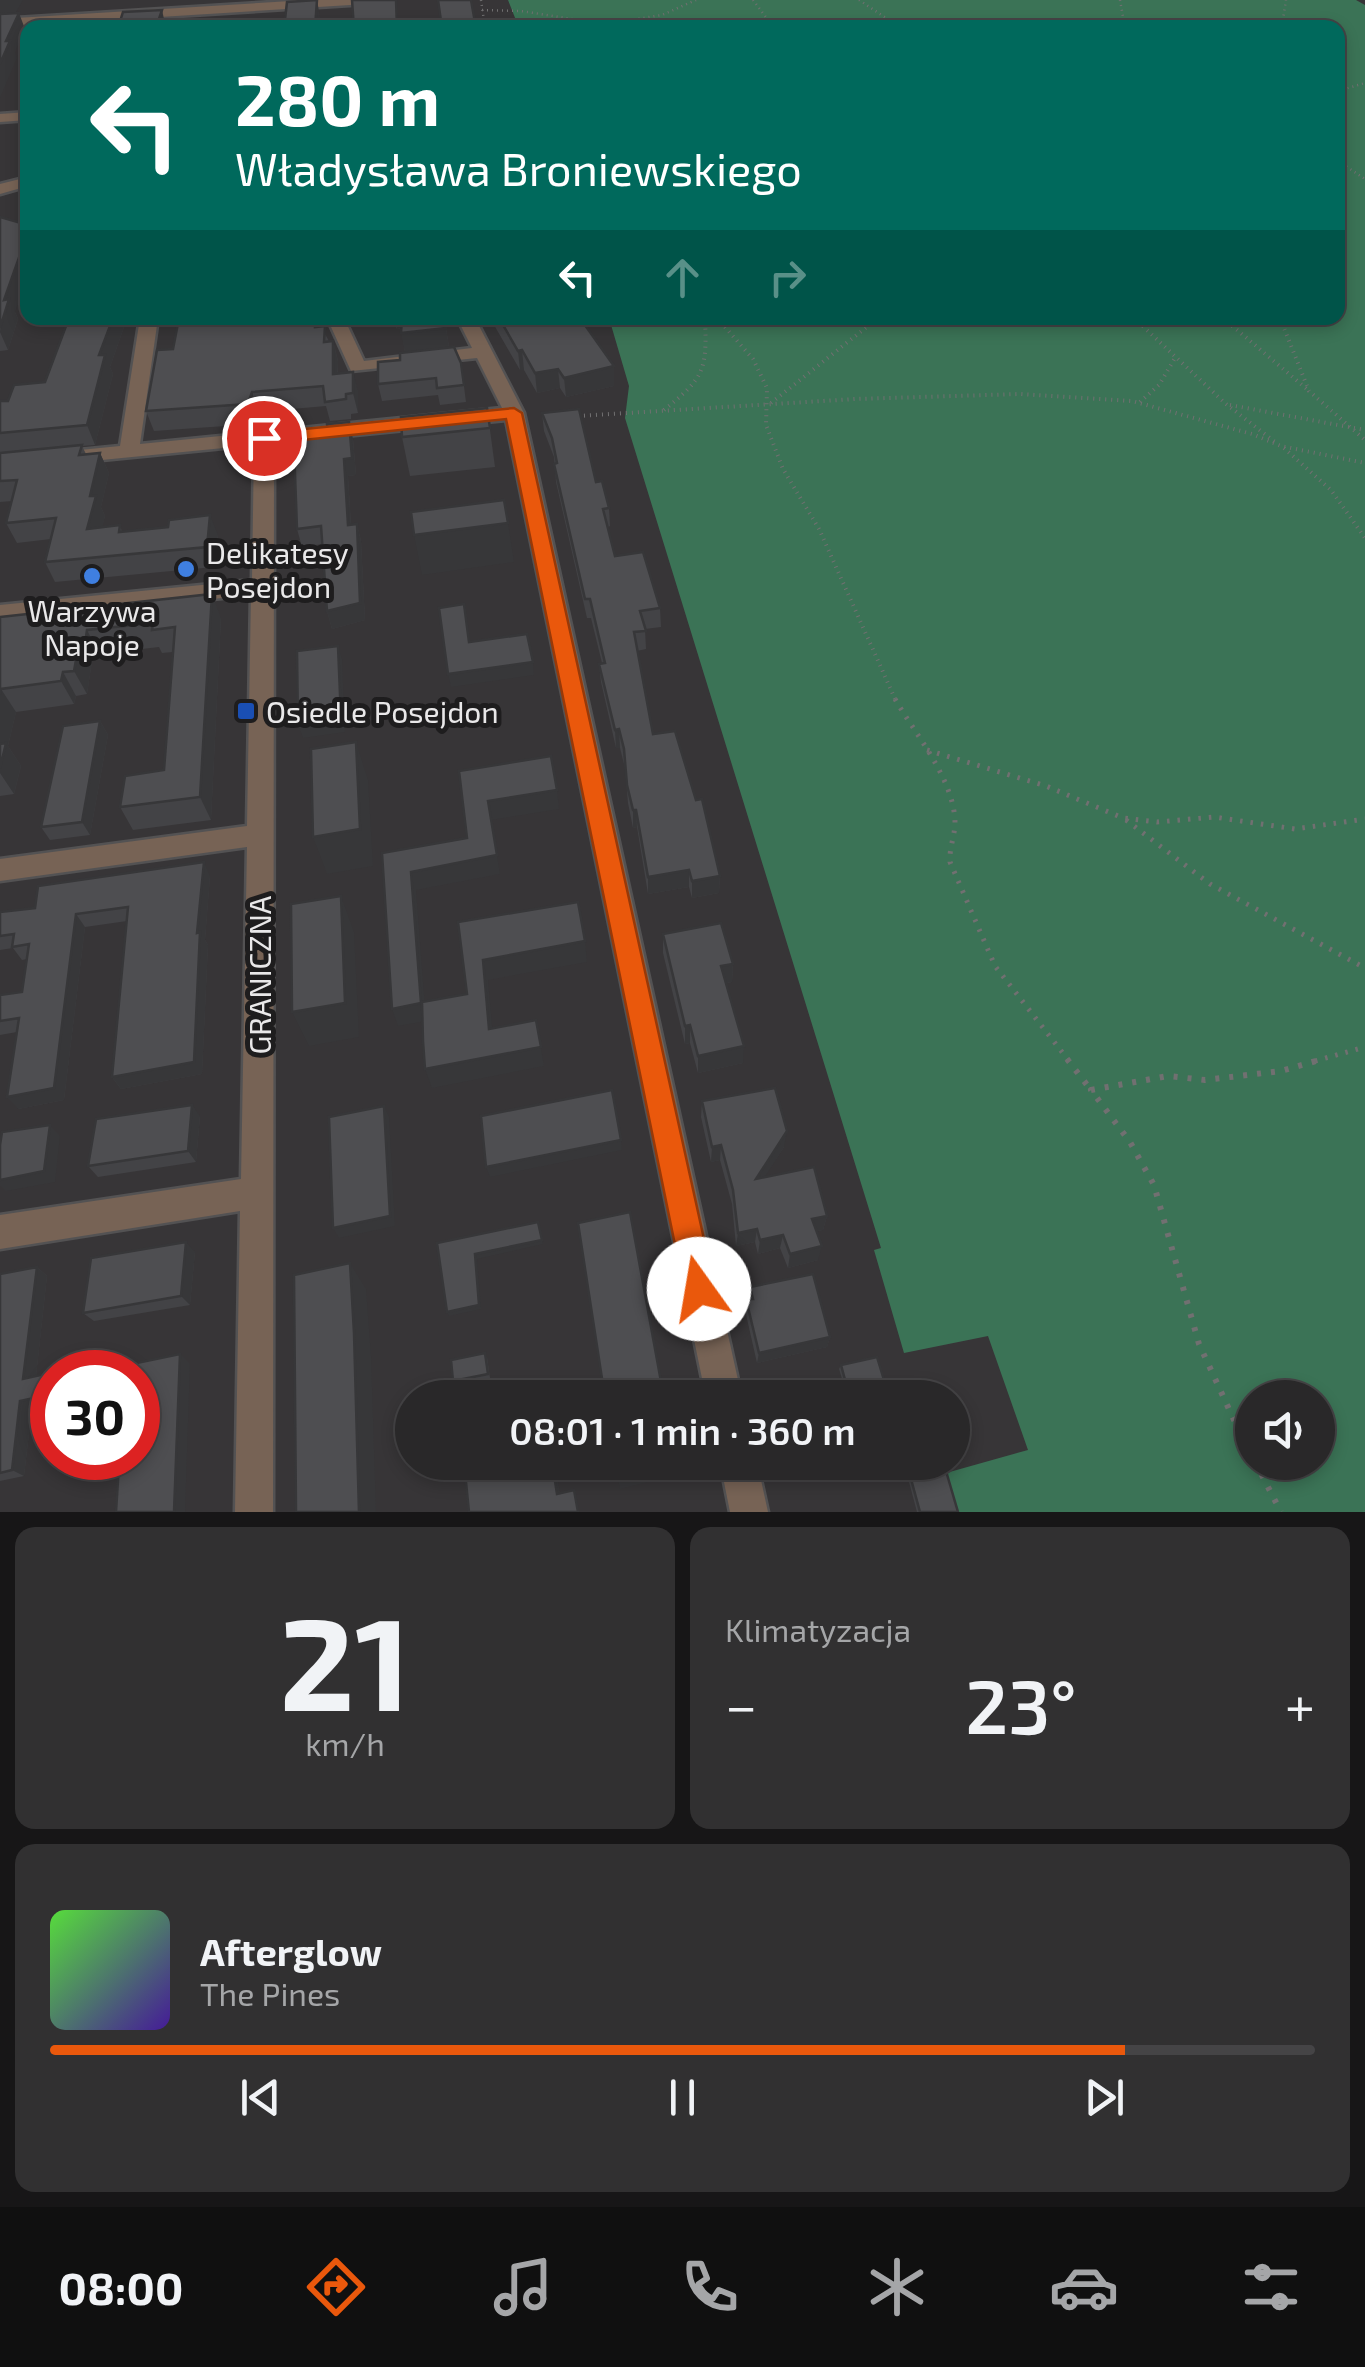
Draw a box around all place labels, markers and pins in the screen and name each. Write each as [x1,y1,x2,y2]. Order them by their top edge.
pin [222,396,307,481]
place label: Delikatesy Posejdon [206,534,349,604]
marker: Delikatesy Posejdon [175,558,197,580]
marker: Warzywa Napoje [81,565,103,587]
place label: Warzywa Napoje [28,592,156,662]
place label: Osiedle Posejdon [266,693,499,729]
marker: Osiedle Posejdon [235,700,257,722]

